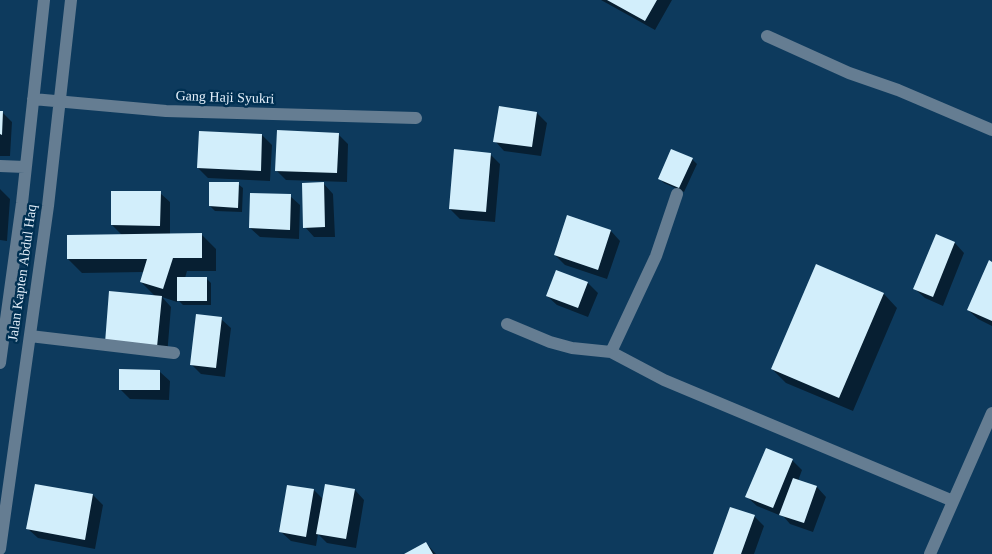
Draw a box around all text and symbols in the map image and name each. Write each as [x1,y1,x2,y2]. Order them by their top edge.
street label: Gang Haji Syukri [175,88,275,108]
street label: Jalan Kapten Abdul Haq [5,203,41,343]

